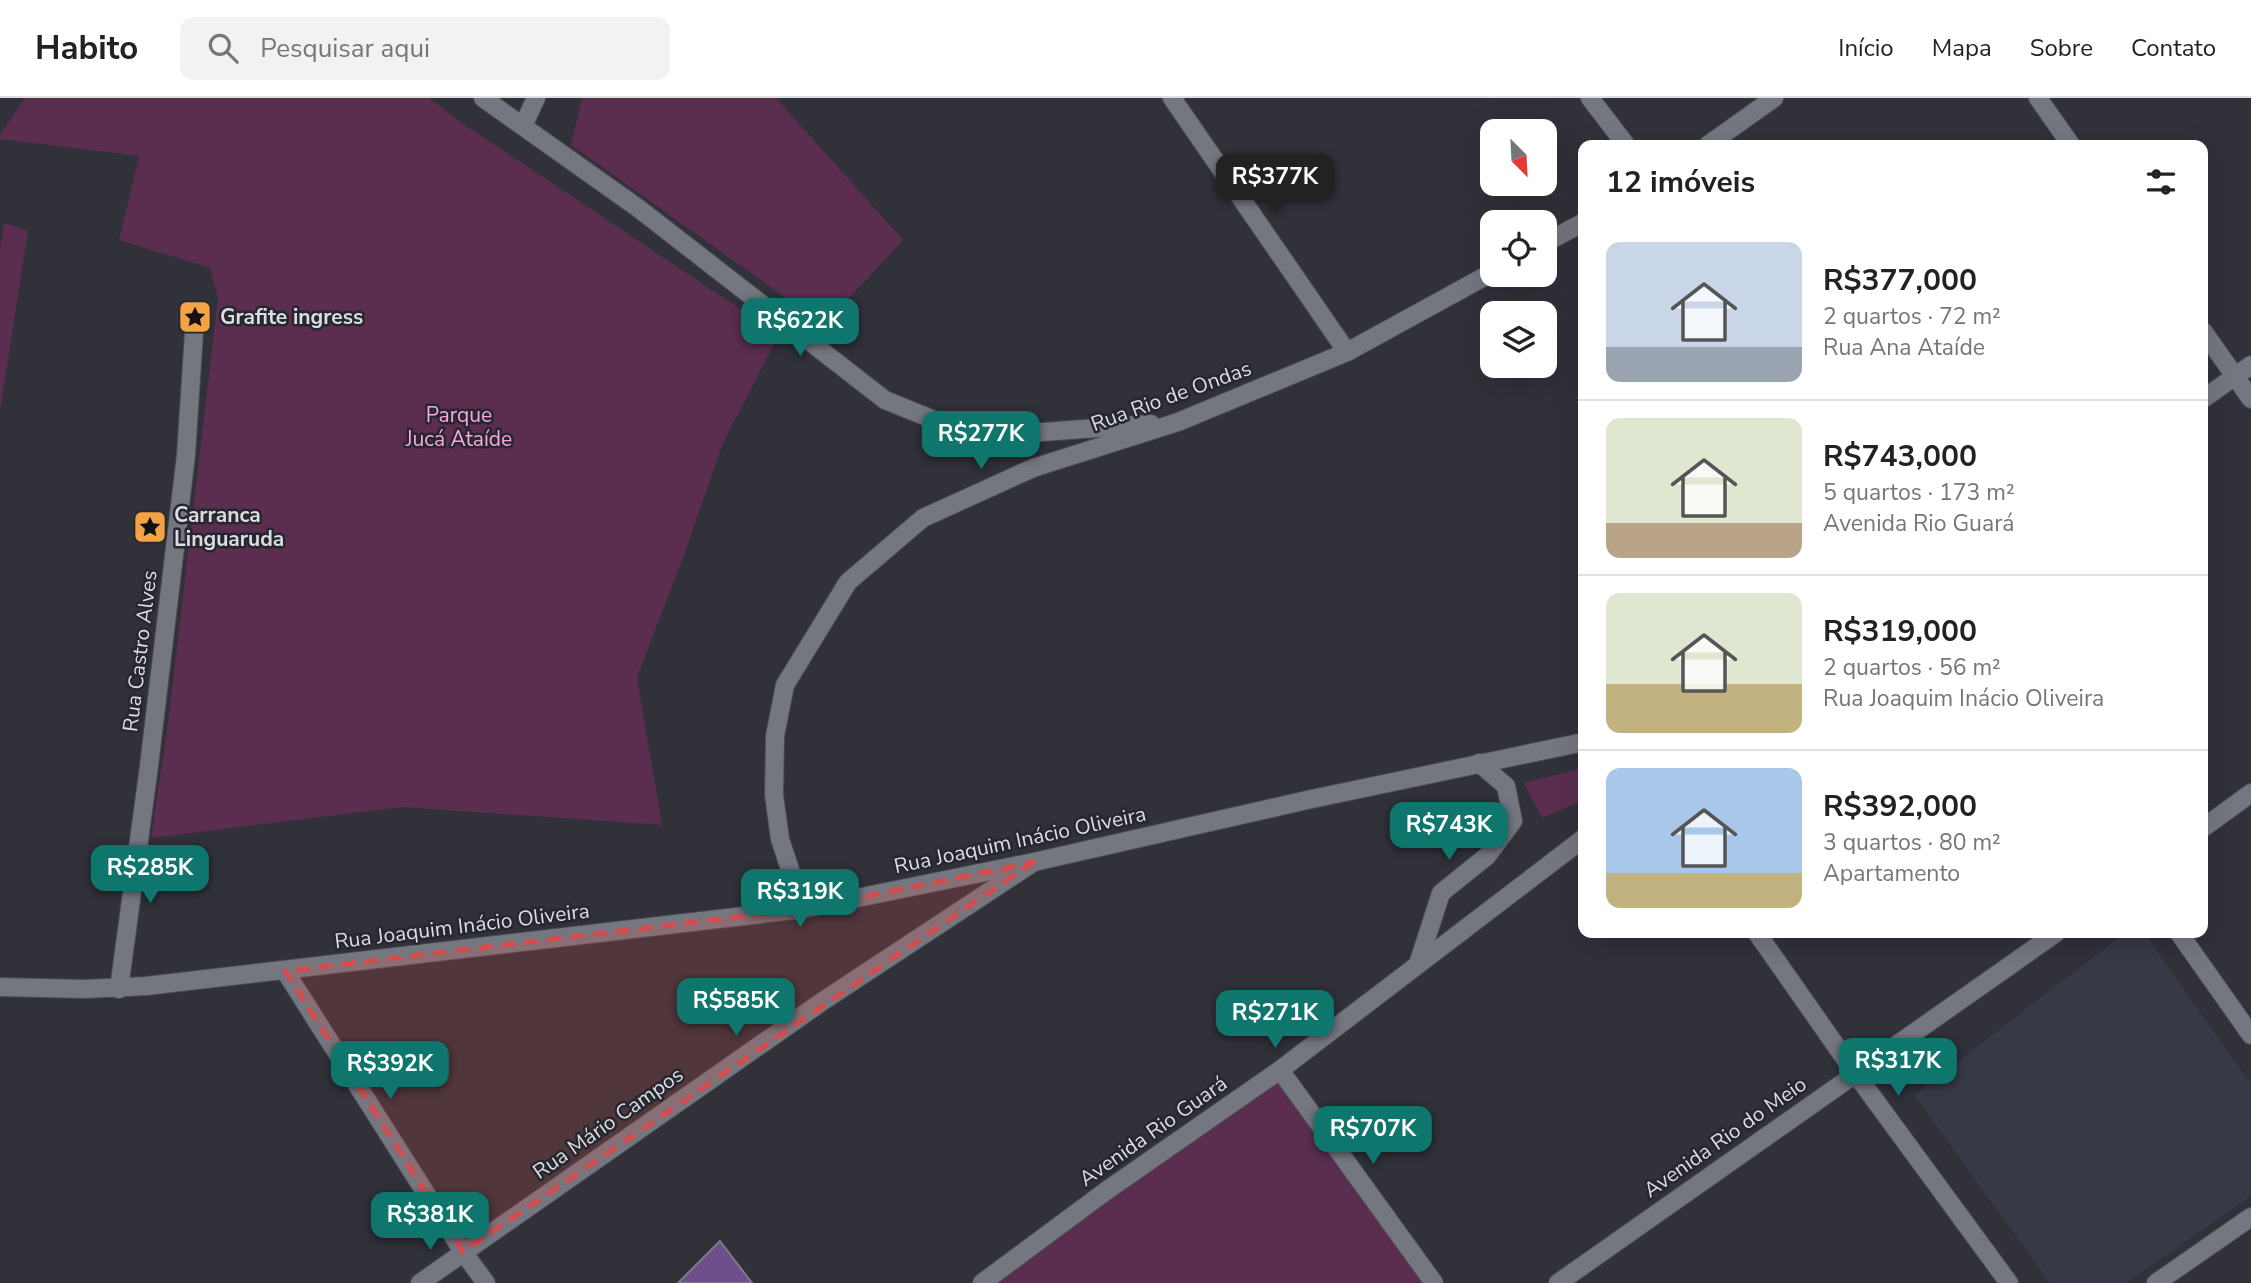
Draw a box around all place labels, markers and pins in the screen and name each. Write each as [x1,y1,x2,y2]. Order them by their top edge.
pin: R$377K [1218,155,1332,214]
place icon: Grafite ingress [176,298,214,336]
pin: R$622K [743,299,857,358]
place label: Grafite ingress [220,303,363,331]
pin: R$277K [924,412,1038,471]
place label: Carranca Linguaruda [174,501,284,553]
place icon: Carranca Linguaruda [131,508,169,546]
pin: R$743K [1392,802,1506,862]
pin: R$285K [93,846,207,905]
pin: R$319K [743,870,857,929]
pin: R$585K [679,978,793,1038]
pin: R$271K [1218,990,1332,1050]
pin: R$317K [1841,1038,1955,1098]
pin: R$392K [333,1042,447,1101]
pin: R$707K [1316,1107,1430,1166]
pin: R$381K [373,1192,487,1252]

